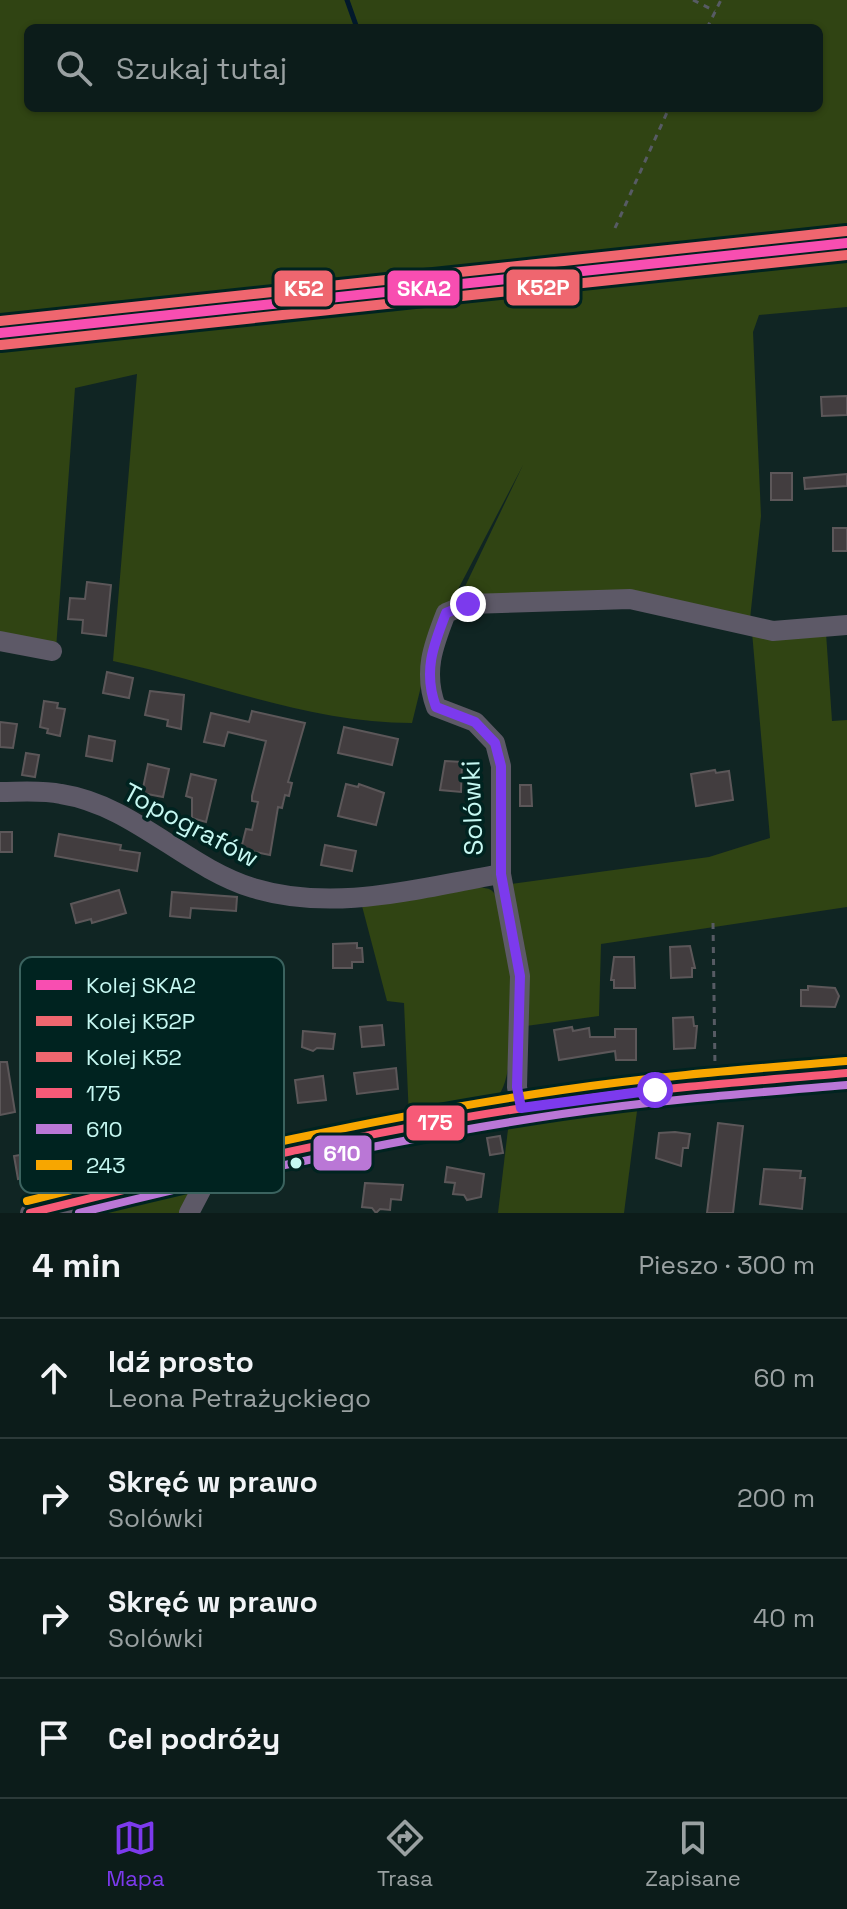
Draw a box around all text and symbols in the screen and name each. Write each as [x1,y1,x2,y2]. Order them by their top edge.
search box [24,24,823,112]
icon: search [52,46,96,90]
text: Szukaj tutaj [116,49,287,88]
line badge: K52P [505,268,581,307]
line badge: K52 [273,269,334,308]
line badge: SKA2 [386,269,461,307]
text: K52P [516,273,570,301]
text: K52 [284,274,324,302]
text: SKA2 [397,274,451,302]
route end [450,586,486,622]
street label: Solówki [453,760,491,856]
street label: Topografów [117,775,265,875]
legend [20,957,284,1193]
text: Kolej SKA2 [86,971,196,999]
text: Kolej K52P [86,1007,195,1035]
text: Kolej K52 [86,1043,182,1071]
route start [637,1072,673,1108]
text: 175 [86,1079,121,1107]
line badge: 175 [405,1104,466,1142]
text: 175 [417,1108,453,1136]
text: 610 [86,1115,123,1143]
line badge: 610 [312,1134,373,1172]
text: 610 [323,1139,361,1167]
text: 243 [86,1151,126,1179]
unlabelled marker [288,1155,304,1171]
text: 4 min [32,1244,121,1287]
text: Pieszo · 300 m [638,1248,815,1282]
text: Idź prosto [108,1342,254,1381]
icon: ahead [32,1356,76,1400]
text: 60 m [753,1361,815,1395]
text: Leona Petrażyckiego [108,1381,371,1415]
text: Skręć w prawo [108,1462,318,1501]
icon: right [32,1476,76,1520]
text: 200 m [737,1481,815,1515]
text: Solówki [108,1501,203,1535]
text: Skręć w prawo [108,1582,318,1621]
icon: right [32,1596,76,1640]
text: 40 m [753,1601,815,1635]
text: Solówki [108,1621,203,1655]
icon: arrive [32,1716,76,1760]
text: Cel podróży [108,1719,280,1758]
tab: Mapa [106,1816,165,1892]
tab: Trasa [377,1816,433,1892]
tab: Zapisane [645,1816,741,1892]

